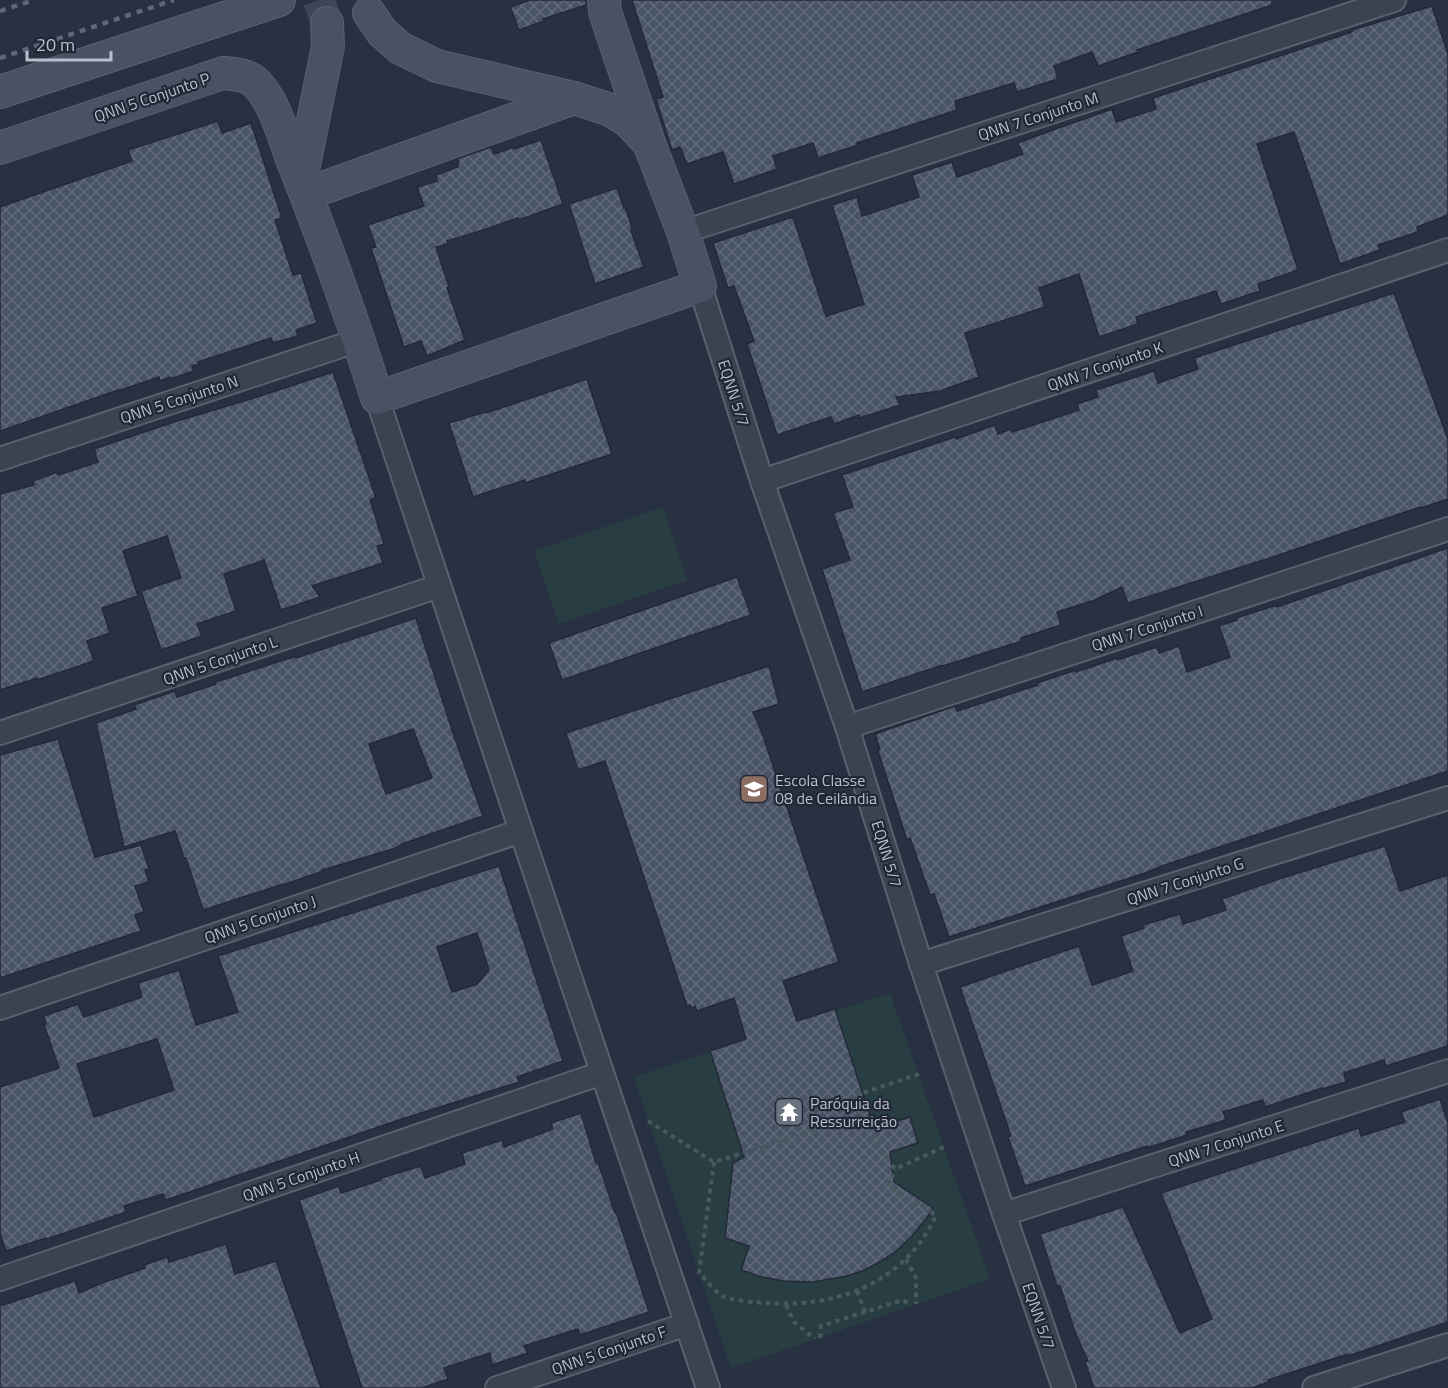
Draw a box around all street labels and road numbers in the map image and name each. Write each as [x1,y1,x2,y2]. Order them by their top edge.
street label: QNN 5 Conjunto P [91,66,213,128]
street label: QNN 7 Conjunto M [975,85,1101,147]
street label: QNN 7 Conjunto K [1044,335,1166,397]
street label: EQNN 5/7 [712,357,756,429]
street label: QNN 5 Conjunto N [117,369,241,429]
street label: QNN 7 Conjunto I [1088,599,1206,657]
street label: QNN 5 Conjunto L [160,629,281,691]
street label: EQNN 5/7 [865,818,909,890]
street label: QNN 7 Conjunto G [1123,851,1247,911]
street label: QNN 5 Conjunto J [201,889,319,949]
street label: QNN 7 Conjunto E [1165,1113,1287,1173]
street label: QNN 5 Conjunto H [239,1145,363,1207]
street label: EQNN 5/7 [1016,1279,1062,1353]
street label: QNN 5 Conjunto F [548,1319,670,1381]

